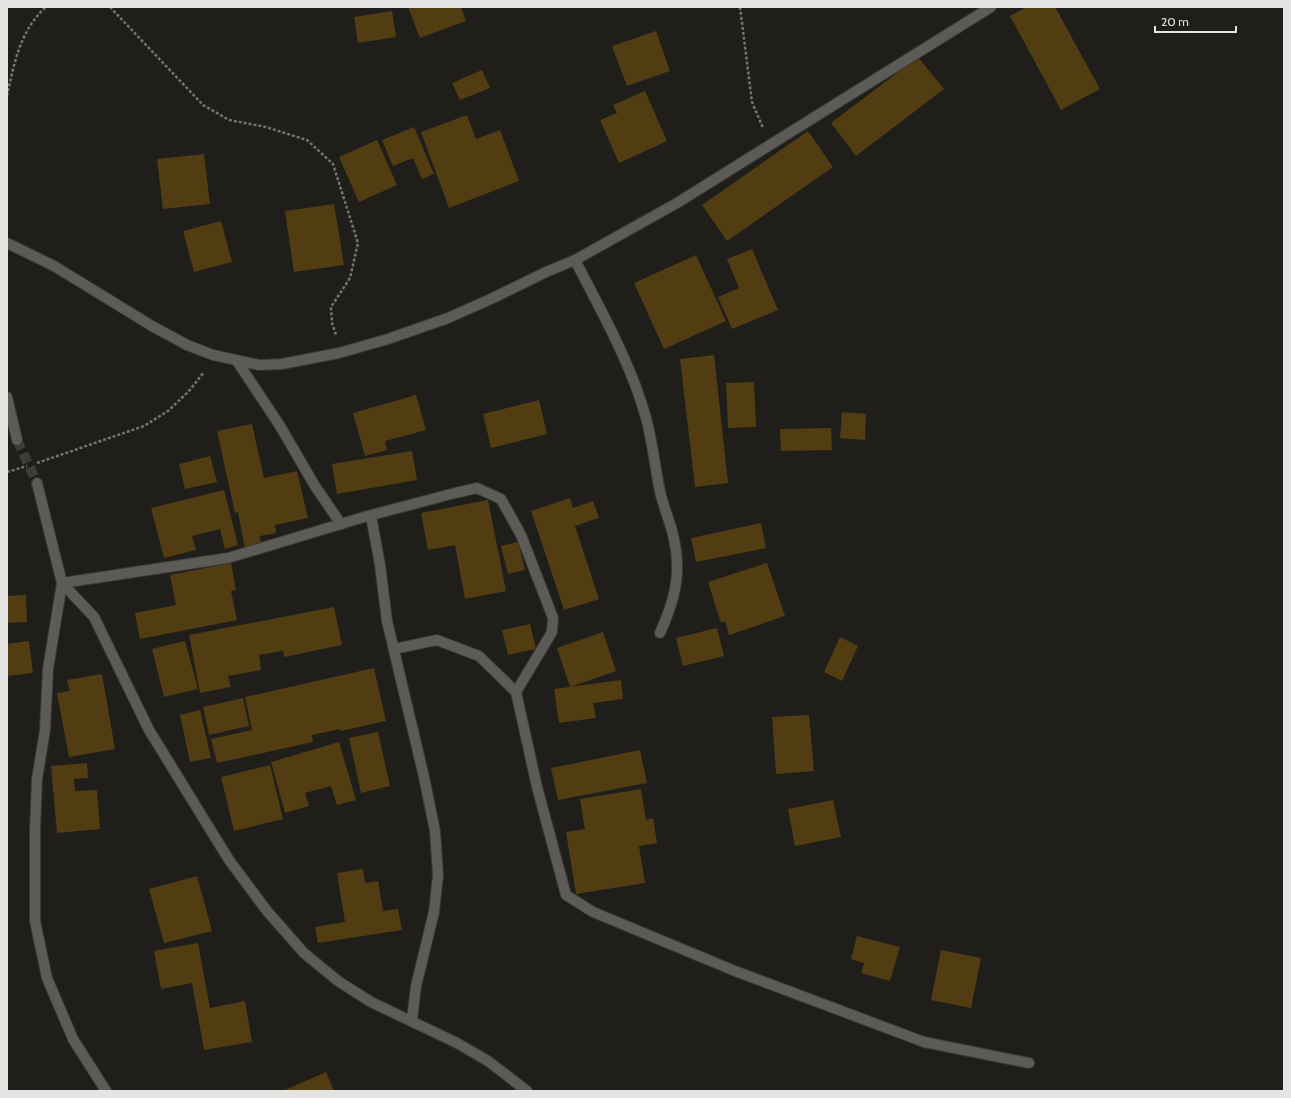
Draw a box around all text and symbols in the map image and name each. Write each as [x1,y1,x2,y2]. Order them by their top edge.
scale bar [1155,8,1236,34]
text: 20 m [1161,14,1189,29]

